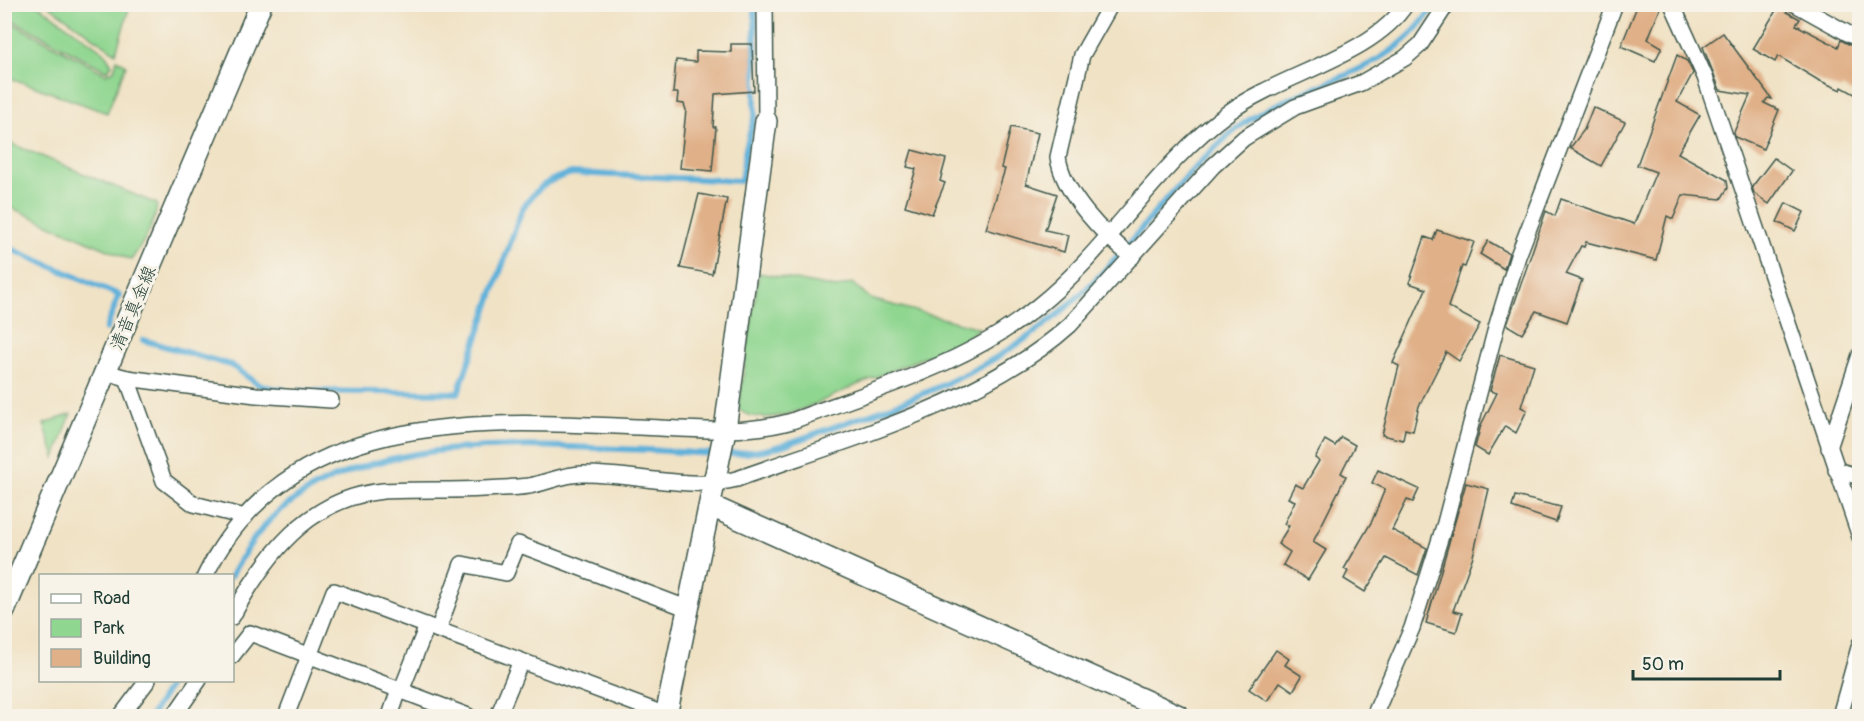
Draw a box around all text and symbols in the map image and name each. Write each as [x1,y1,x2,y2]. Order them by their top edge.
street label: 清音真金線 [105,262,162,354]
legend [39,574,234,682]
text: Road [93,587,130,610]
text: Park [93,617,125,640]
scale bar [1633,643,1780,681]
text: Building [93,647,151,670]
text: 50 m [1642,653,1684,676]

